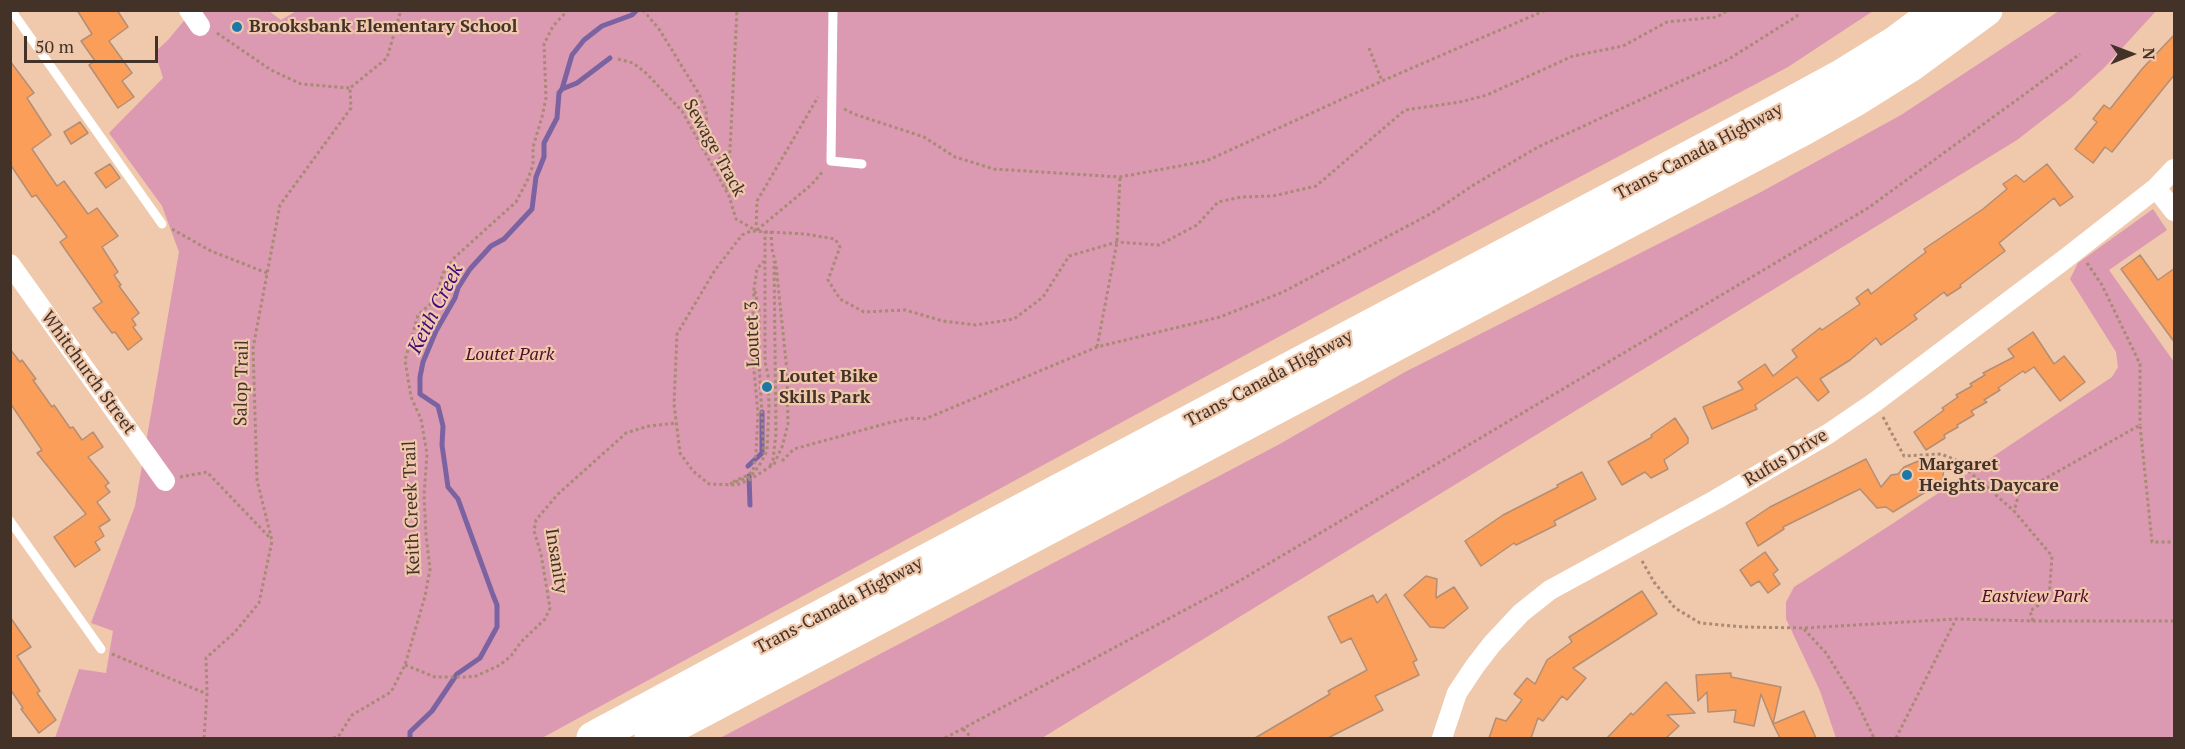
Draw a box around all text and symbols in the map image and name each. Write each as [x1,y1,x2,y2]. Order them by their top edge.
place label: Brooksbank Elementary School [249,16,518,38]
marker: Brooksbank Elementary School [230,20,244,34]
scale bar [27,24,160,62]
north arrow [2101,24,2161,84]
text: 50 m [35,34,74,58]
text: N [2138,47,2160,60]
street label: Sewage Track [678,96,750,200]
street label: Trans-Canada Highway [1612,99,1786,205]
water label: Keith Creek [403,260,469,358]
street label: Loutet 3 [741,300,765,368]
street label: Whitchurch Street [36,307,140,439]
street label: Trans-Canada Highway [1182,326,1356,432]
street label: Salop Trail [230,340,254,426]
park label: Loutet Park [466,344,554,366]
place label: Loutet Bike Skills Park [779,366,878,409]
marker: Loutet Bike Skills Park [760,380,774,394]
street label: Rufus Drive [1740,425,1832,491]
street label: Keith Creek Trail [399,440,425,576]
place label: Margaret Heights Daycare [1919,454,2059,496]
marker: Margaret Heights Daycare [1900,468,1914,482]
street label: Insanity [540,527,572,595]
street label: Trans-Canada Highway [752,553,926,659]
park label: Eastview Park [1981,586,2089,608]

